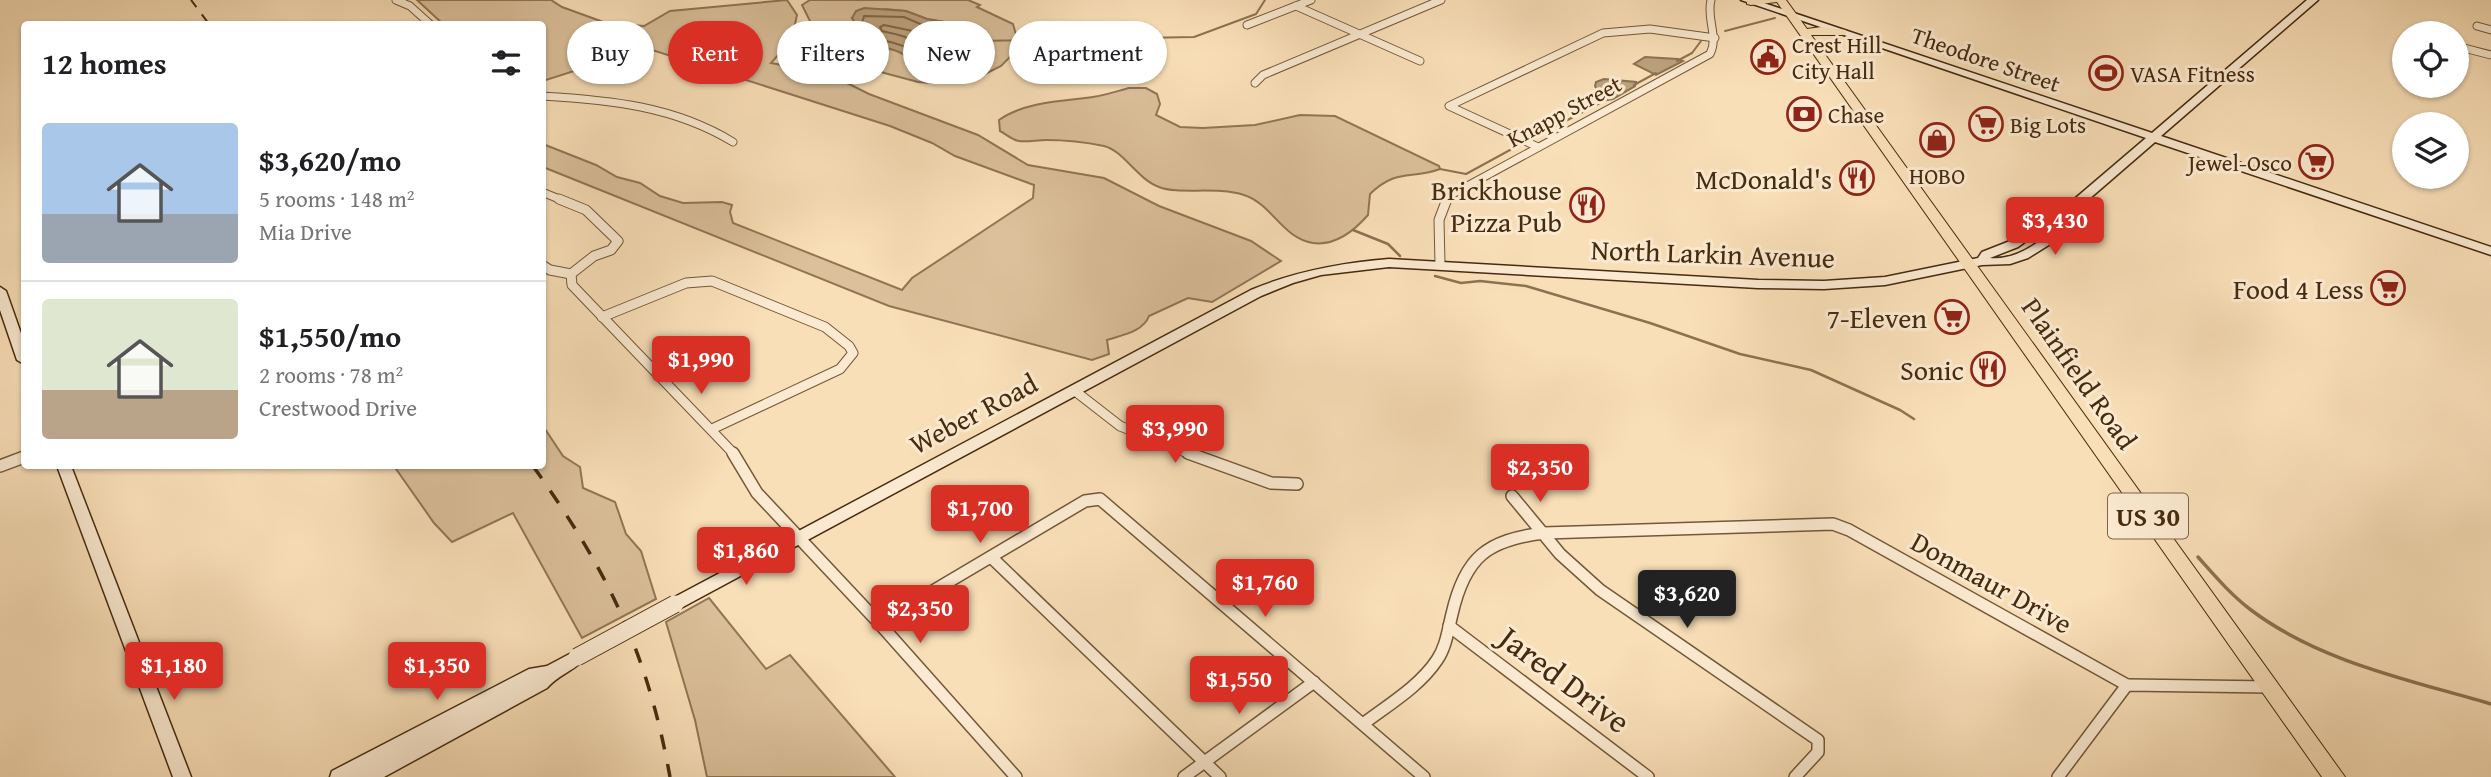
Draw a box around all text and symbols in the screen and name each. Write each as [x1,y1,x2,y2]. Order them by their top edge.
street label: Theodore Street [1907,18,2065,100]
chip: Buy [567,21,654,84]
chip: Rent [668,21,763,84]
chip: Filters [777,21,889,84]
chip: New [903,21,995,84]
chip: Apartment [1009,21,1167,84]
map controls [2392,21,2469,189]
button: locate [2392,21,2469,98]
place label: Crest Hill City Hall [1792,28,1881,87]
public building icon: Crest Hill City Hall [1749,38,1787,76]
text: 12 homes [42,41,167,85]
icon: filters [487,44,525,82]
sports icon: VASA Fitness [2087,54,2125,92]
place label: VASA Fitness [2130,57,2255,90]
street label: Knapp Street [1501,67,1627,155]
bank icon: Chase [1785,95,1823,133]
place label: Chase [1828,98,1884,131]
supermarket icon: Big Lots [1967,105,2005,143]
place label: Big Lots [2010,108,2086,141]
button: layers [2392,112,2469,189]
shop icon: HOBO [1918,121,1956,159]
text: $3,620/mo [259,138,401,182]
supermarket icon: Jewel-Osco [2297,143,2335,181]
place label: Jewel-Osco [2185,146,2292,179]
icon: home [98,151,182,235]
place label: McDonald's [1695,158,1832,199]
restaurant icon: McDonald's [1838,159,1876,197]
place label: HOBO [1909,159,1965,192]
place label: Brickhouse Pizza Pub [1431,169,1562,242]
text: 5 rooms · 148 m² [259,182,414,215]
restaurant icon: Brickhouse Pizza Pub [1568,186,1606,224]
pin: $3,430 [1998,198,2112,257]
text: $3,430 [2022,203,2088,236]
text: Mia Drive [259,215,352,248]
street label: North Larkin Avenue [1590,228,1836,278]
place label: Food 4 Less [2233,268,2364,309]
supermarket icon: Food 4 Less [2369,269,2407,307]
street label: Plainfield Road [2012,289,2148,457]
place label: 7-Eleven [1827,297,1927,338]
supermarket icon: 7-Eleven [1933,298,1971,336]
text: $1,550/mo [259,314,401,358]
icon: home [98,327,182,411]
pin: $1,990 [644,336,758,396]
text: $1,990 [668,342,734,375]
place label: Sonic [1900,349,1964,390]
restaurant icon: Sonic [1969,350,2007,388]
text: 2 rooms · 78 m² [259,358,403,391]
street label: Weber Road [902,362,1044,464]
text: Crestwood Drive [259,391,417,424]
pin: $3,990 [1118,406,1232,465]
text: $3,990 [1142,411,1208,444]
pin: $2,350 [1483,444,1597,504]
text: $2,350 [1507,450,1573,483]
pin: $1,700 [923,486,1037,545]
text: $1,700 [947,491,1013,524]
road number: US 30 [2108,494,2188,538]
street label: Donmaur Drive [1904,521,2080,643]
pin: $1,860 [689,528,803,587]
text: $1,860 [713,533,779,566]
pin: $1,760 [1208,560,1322,619]
text: $1,760 [1232,565,1298,598]
pin: $3,620 [1630,570,1744,630]
text: $3,620 [1654,576,1720,609]
pin: $2,350 [863,586,977,645]
text: $2,350 [887,591,953,624]
street label: Jared Drive [1486,611,1641,744]
pin: $1,180 [117,642,231,702]
pin: $1,350 [380,642,494,702]
text: $1,180 [141,648,207,681]
text: $1,350 [404,648,470,681]
pin: $1,550 [1182,656,1296,716]
text: $1,550 [1206,662,1272,695]

